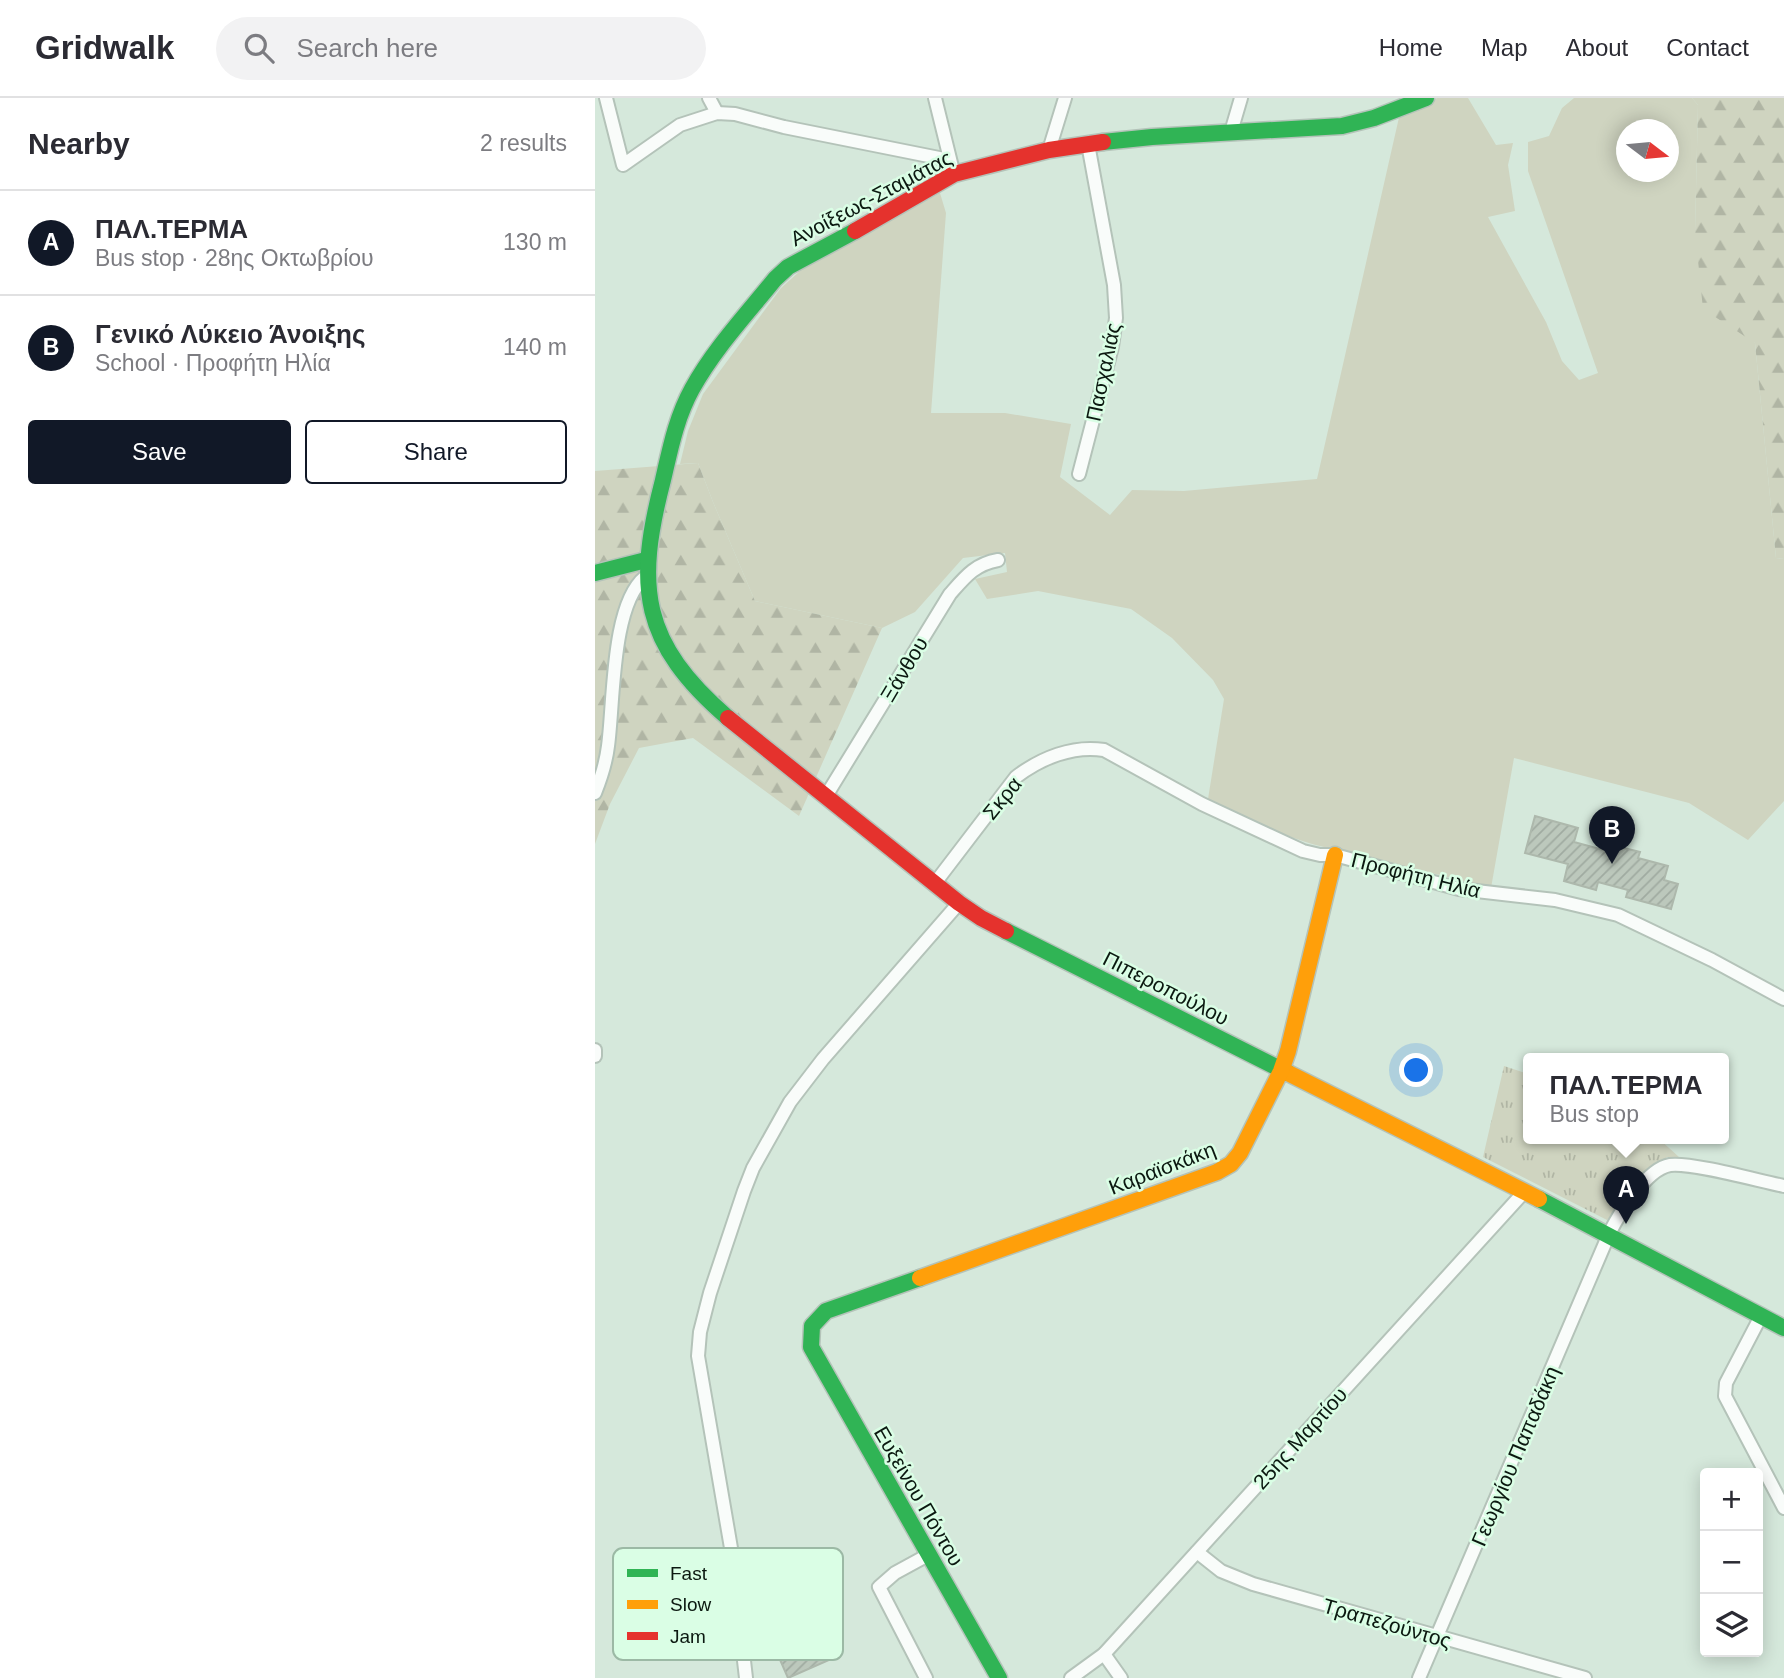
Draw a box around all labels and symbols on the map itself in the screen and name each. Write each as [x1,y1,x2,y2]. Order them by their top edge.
north arrow [1616,119,1679,182]
street label: Ανοίξεως-Σταμάτας [786,146,956,250]
street label: Πασχαλιάς [1081,321,1125,423]
street label: Ξάνθου [876,633,932,705]
street label: Σκρα [978,772,1026,824]
pin: B [1589,806,1635,864]
street label: Προφήτη Ηλία [1349,848,1483,902]
street label: Πιπεροπούλου [1099,946,1233,1030]
your location [1399,1053,1433,1087]
street label: Καραϊσκάκη [1106,1137,1218,1199]
pin: A [1603,1166,1649,1224]
street label: Γεωργίου Παπαδάκη [1467,1363,1563,1549]
street label: 25ης Μαρτίου [1248,1383,1352,1493]
street label: Ευξείνου Πόντου [870,1422,968,1570]
legend [613,1548,843,1660]
text: Fast [670,1563,708,1584]
text: Slow [670,1594,711,1615]
street label: Τραπεζούντος [1320,1594,1454,1652]
text: Jam [670,1626,706,1647]

